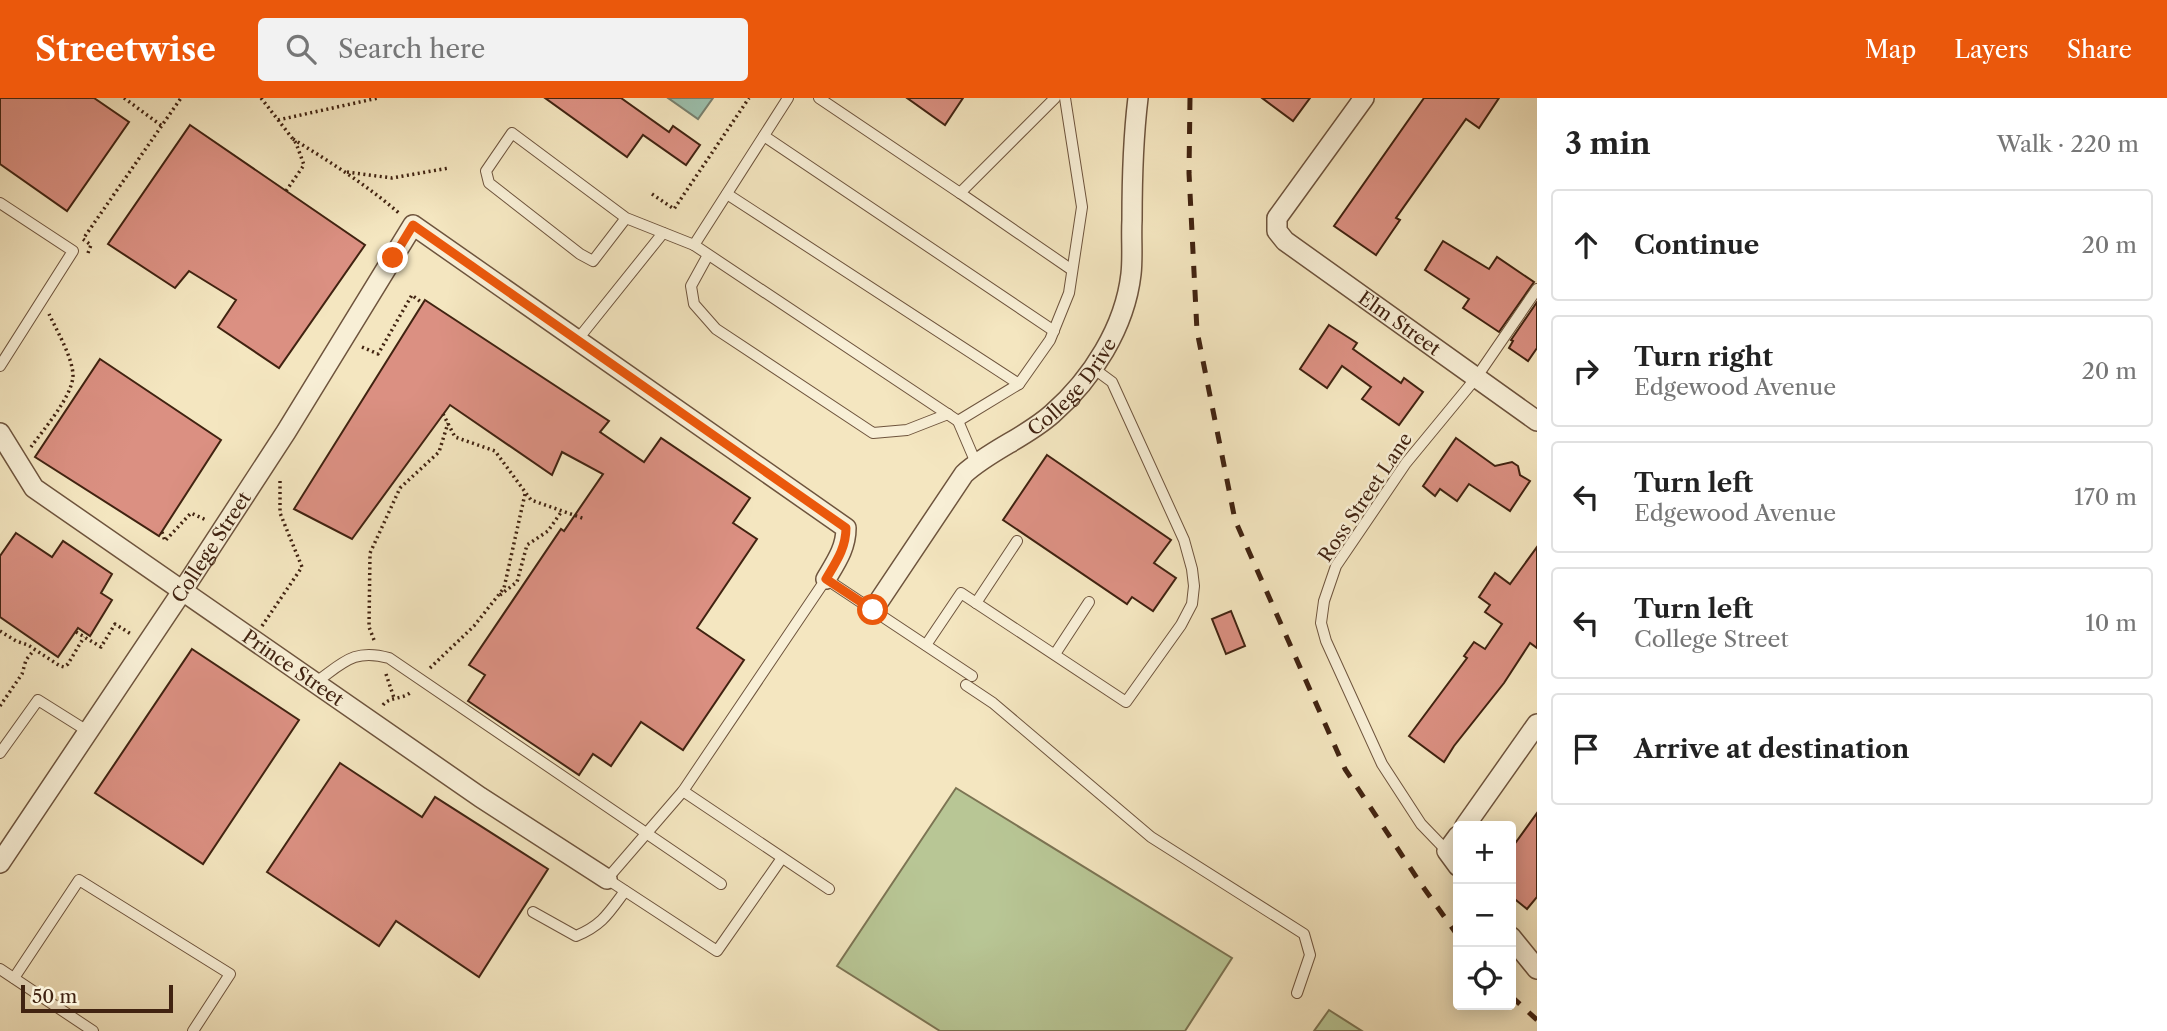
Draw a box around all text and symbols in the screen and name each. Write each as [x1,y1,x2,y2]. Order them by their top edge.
search box [258,18,748,81]
text: Streetwise [35,29,216,70]
icon: search [282,30,320,68]
text: Search here [338,33,485,65]
text: Map [1865,35,1916,64]
text: Layers [1954,35,2029,64]
text: Share [2067,35,2132,64]
text: 3 min [1565,125,1651,162]
text: Walk · 220 m [1997,130,2139,158]
icon: ahead [1567,226,1605,264]
text: Continue [1634,229,1759,261]
text: 20 m [2082,231,2137,259]
route end [377,242,408,273]
street label: Elm Street [1354,286,1445,361]
street label: College Drive [1023,334,1121,441]
text: Turn right [1634,341,1773,373]
icon: right [1567,352,1605,390]
text: 20 m [2082,357,2137,385]
text: Edgewood Avenue [1634,373,1836,401]
street label: Ross Street Lane [1314,428,1417,566]
text: Turn left [1634,467,1753,499]
icon: left [1567,478,1605,516]
text: 170 m [2074,483,2137,511]
street label: College Street [167,487,256,607]
text: Edgewood Avenue [1634,499,1836,527]
text: Turn left [1634,593,1753,625]
route start [857,594,888,625]
icon: left [1567,604,1605,642]
text: 10 m [2085,609,2137,637]
street label: Prince Street [238,625,348,711]
text: College Street [1634,625,1789,653]
icon: arrive [1567,730,1605,768]
text: Arrive at destination [1634,733,1909,765]
map controls [1453,821,1516,1010]
button: + [1453,821,1516,884]
button: − [1453,884,1516,947]
button: locate [1453,947,1516,1010]
scale bar [21,982,173,1014]
text: 50 m [32,985,77,1008]

